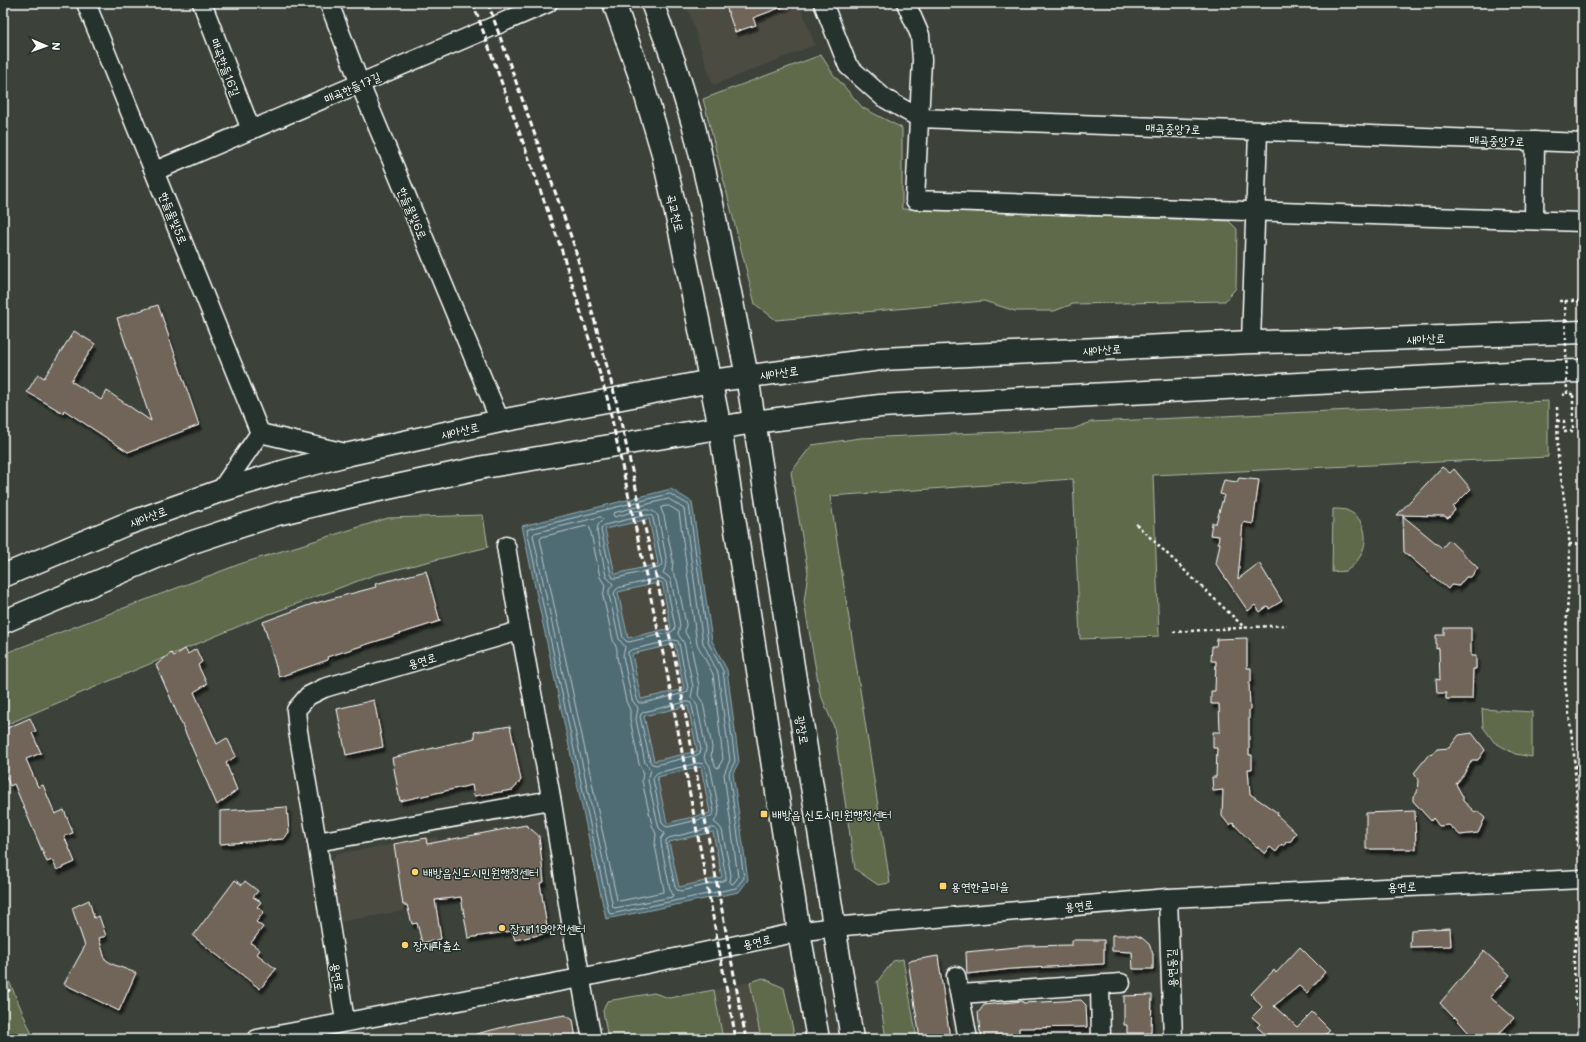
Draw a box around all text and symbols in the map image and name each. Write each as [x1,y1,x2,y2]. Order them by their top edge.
north arrow [26,26,66,66]
street label: 매곡한들16길 [208,36,245,99]
text: N [49,42,64,51]
street label: 매곡한들17길 [321,68,383,106]
street label: 매곡중앙7로 [1145,119,1201,137]
street label: 매곡중앙7로 [1469,131,1525,149]
street label: 한들물빛6로 [395,184,431,242]
street label: 한들물빛5로 [156,189,192,247]
street label: 곡교천로 [664,192,688,234]
street label: 새아산로 [1406,329,1446,347]
street label: 새아산로 [1082,340,1122,358]
street label: 새아산로 [759,362,799,382]
street label: 새아산로 [439,418,481,442]
street label: 새아산로 [127,502,169,530]
street label: 용연로 [406,648,438,672]
street label: 광장로 [793,714,813,746]
place label: 배방읍 신도시민원행정센터 [772,806,892,822]
marker: 배방읍 신도시민원행정센터 [759,809,769,819]
place label: 배방읍신도시민원행정센터 [423,864,539,880]
marker: 배방읍신도시민원행정센터 [410,867,420,877]
street label: 용연로 [1387,877,1417,895]
place label: 용연한글마을 [951,878,1009,894]
marker: 용연한글마을 [938,881,948,891]
street label: 용연로 [1064,896,1094,914]
place label: 장재119안전센터 [510,920,586,936]
marker: 장재119안전센터 [497,923,507,933]
street label: 용연로 [741,930,773,952]
place label: 장재파출소 [413,937,461,953]
marker: 장재파출소 [400,940,410,950]
street label: 용연동길 [1162,948,1180,988]
street label: 용연로 [328,961,348,993]

